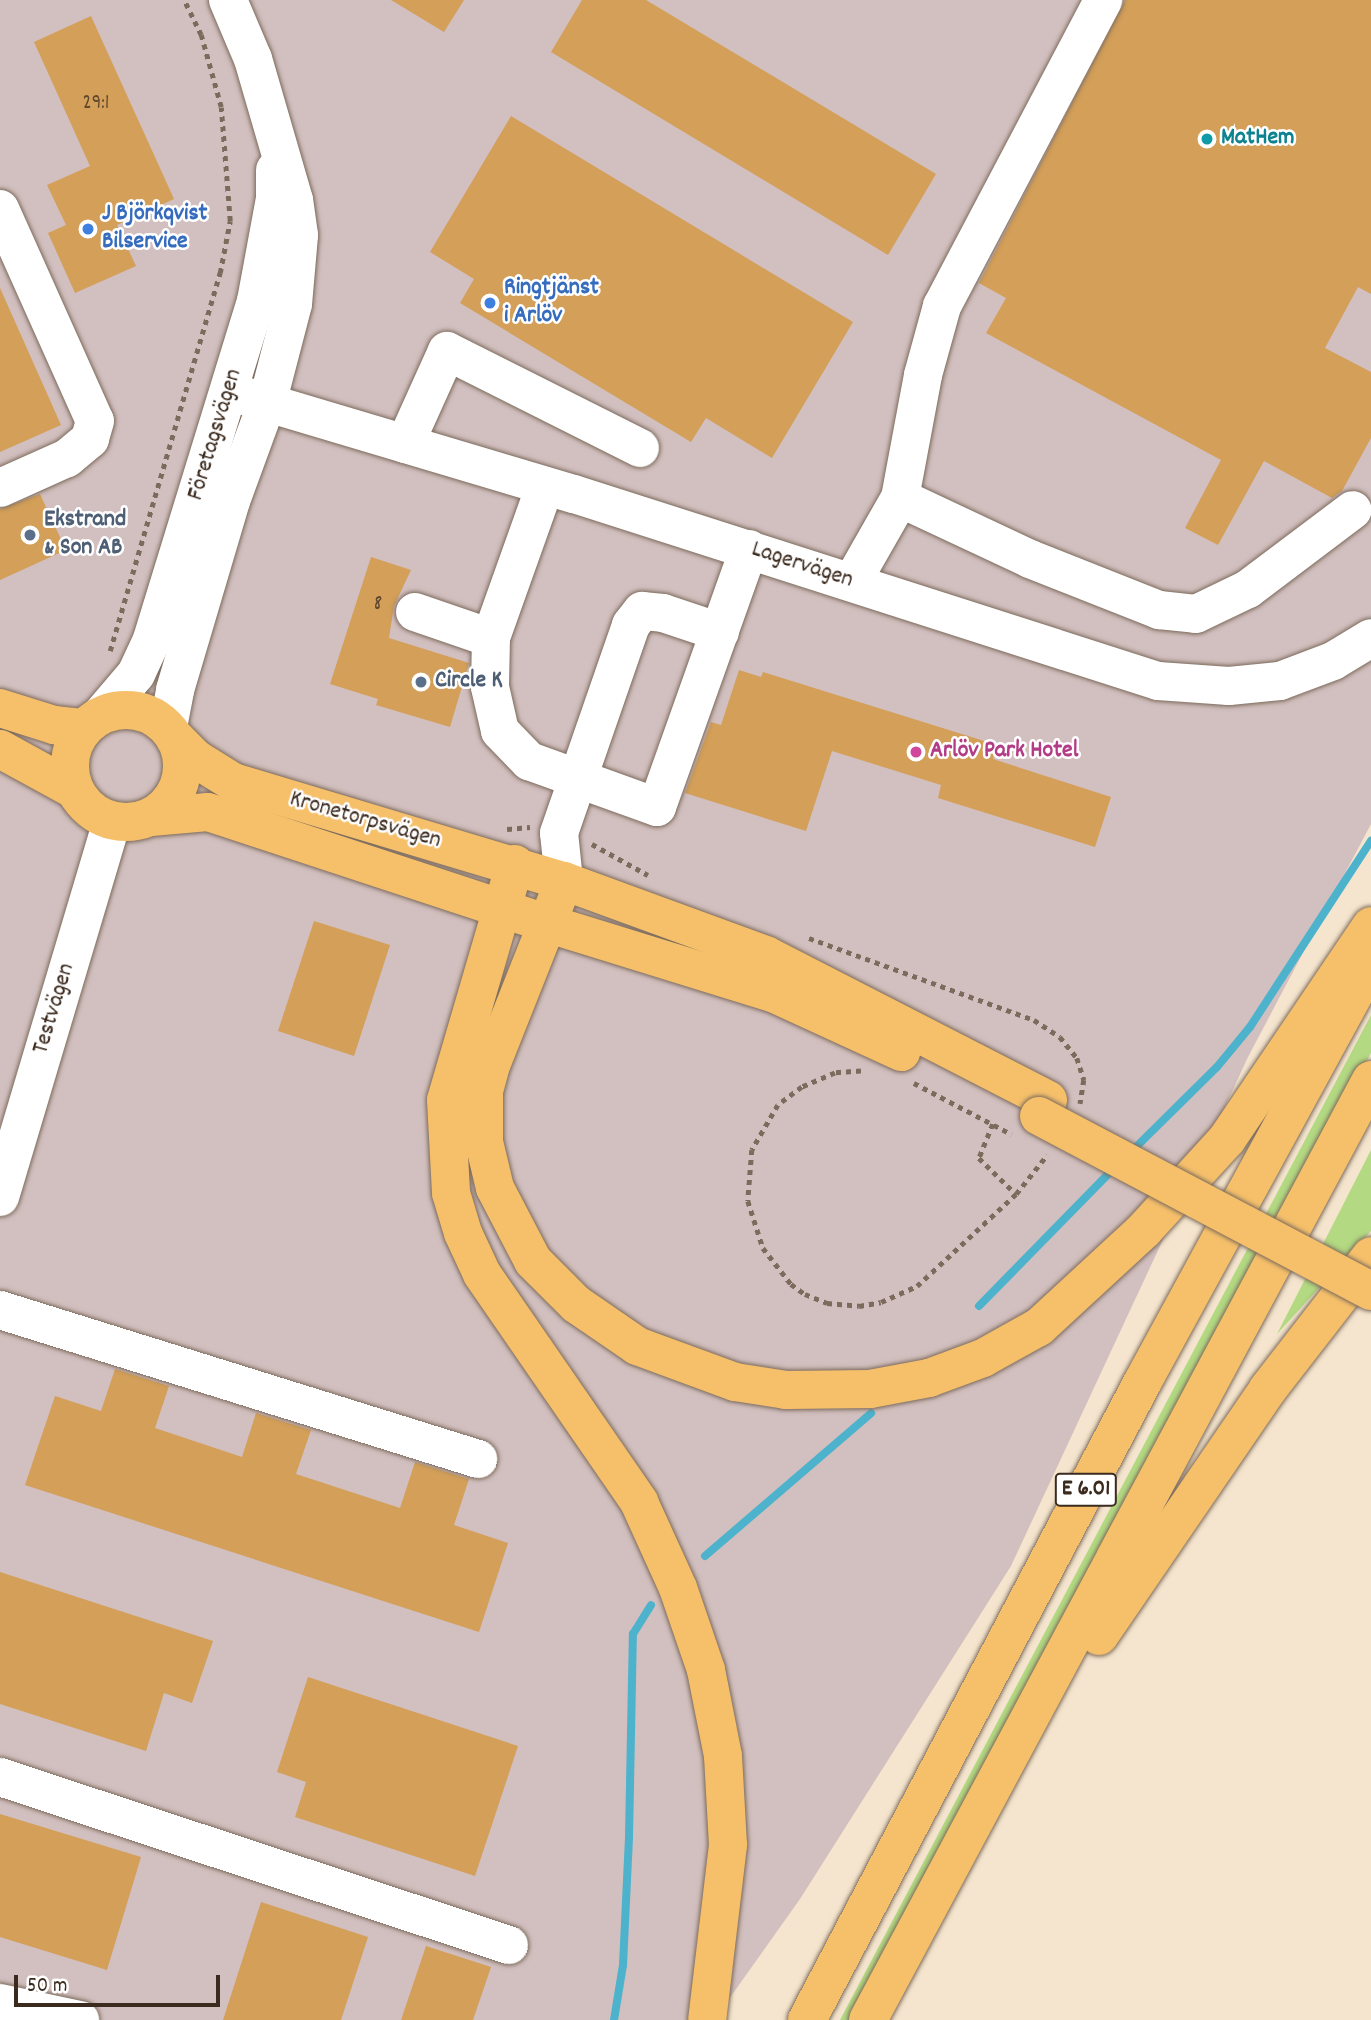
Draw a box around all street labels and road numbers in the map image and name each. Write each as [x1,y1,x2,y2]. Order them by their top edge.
street label: Företagsvägen [182,366,250,504]
street label: Lagervägen [748,536,856,596]
street label: Kronetorpsvägen [286,786,444,856]
street label: Testvägen [28,960,82,1058]
road number: E 6.01 [1054,1470,1118,1510]

